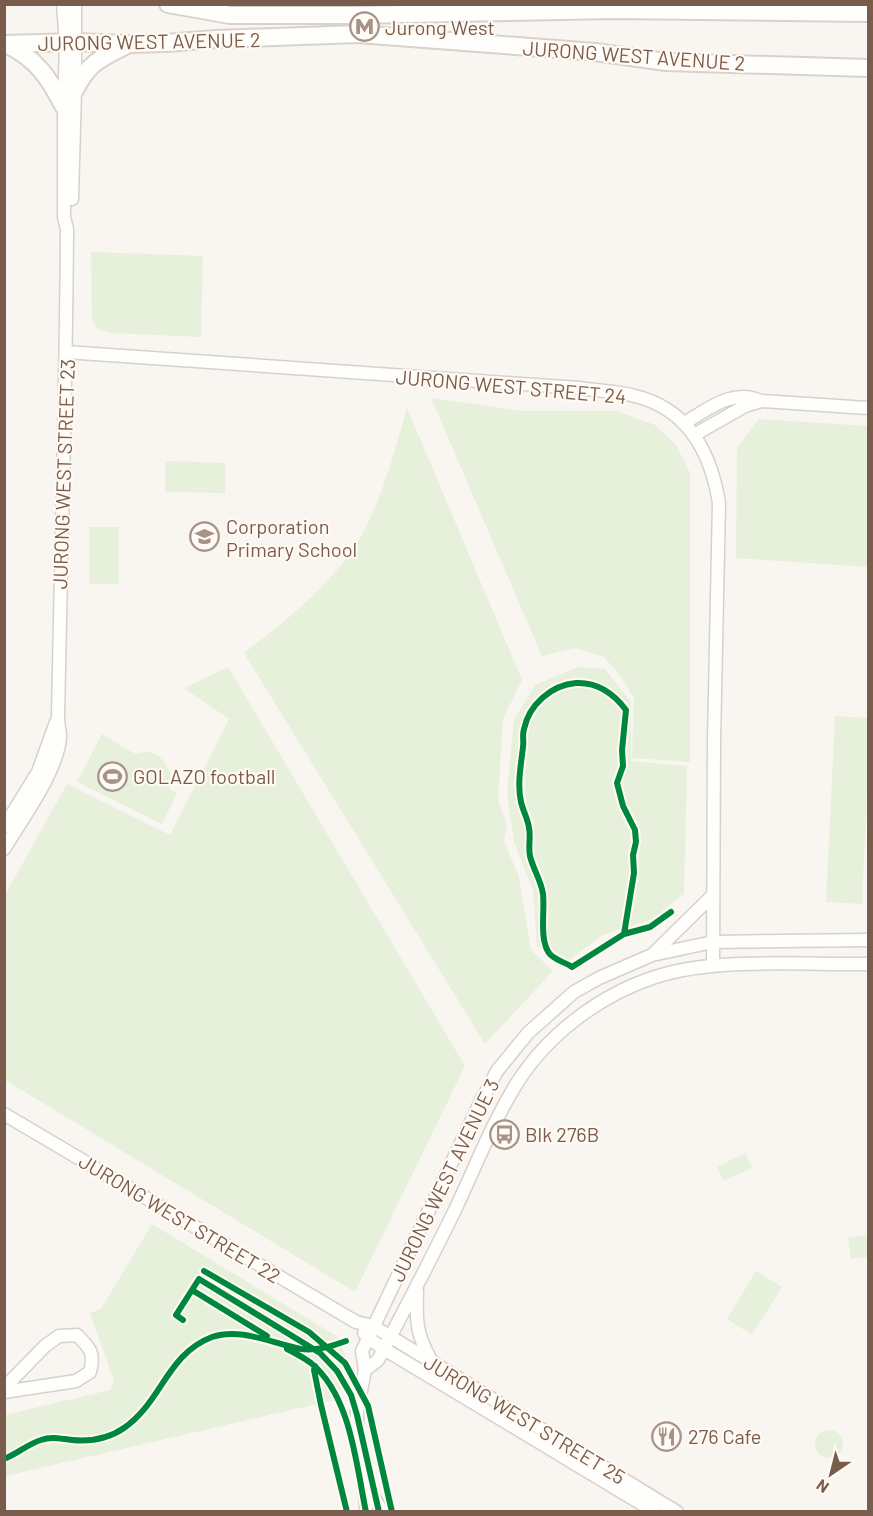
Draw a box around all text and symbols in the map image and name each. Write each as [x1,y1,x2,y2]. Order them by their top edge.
metro station icon: Jurong West [348,11,380,43]
place label: Jurong West [385,15,495,39]
street label: JURONG WEST AVENUE 2 [37,27,261,55]
street label: JURONG WEST AVENUE 2 [522,35,746,75]
street label: JURONG WEST STREET 23 [47,358,79,590]
street label: JURONG WEST STREET 24 [395,364,627,408]
place label: Corporation Primary School [226,514,357,561]
school or university icon: Corporation Primary School [189,521,221,553]
sports icon: GOLAZO football [96,760,128,792]
place label: GOLAZO football [133,764,275,788]
street label: JURONG WEST AVENUE 3 [384,1075,504,1285]
bus stop icon: Blk 276B [488,1118,520,1150]
place label: Blk 276B [525,1122,599,1146]
street label: JURONG WEST STREET 22 [75,1148,285,1288]
street label: JURONG WEST STREET 25 [420,1349,630,1489]
restaurant icon: 276 Cafe [651,1420,683,1452]
place label: 276 Cafe [688,1424,761,1448]
north arrow [801,1444,861,1504]
text: N [812,1476,832,1498]

